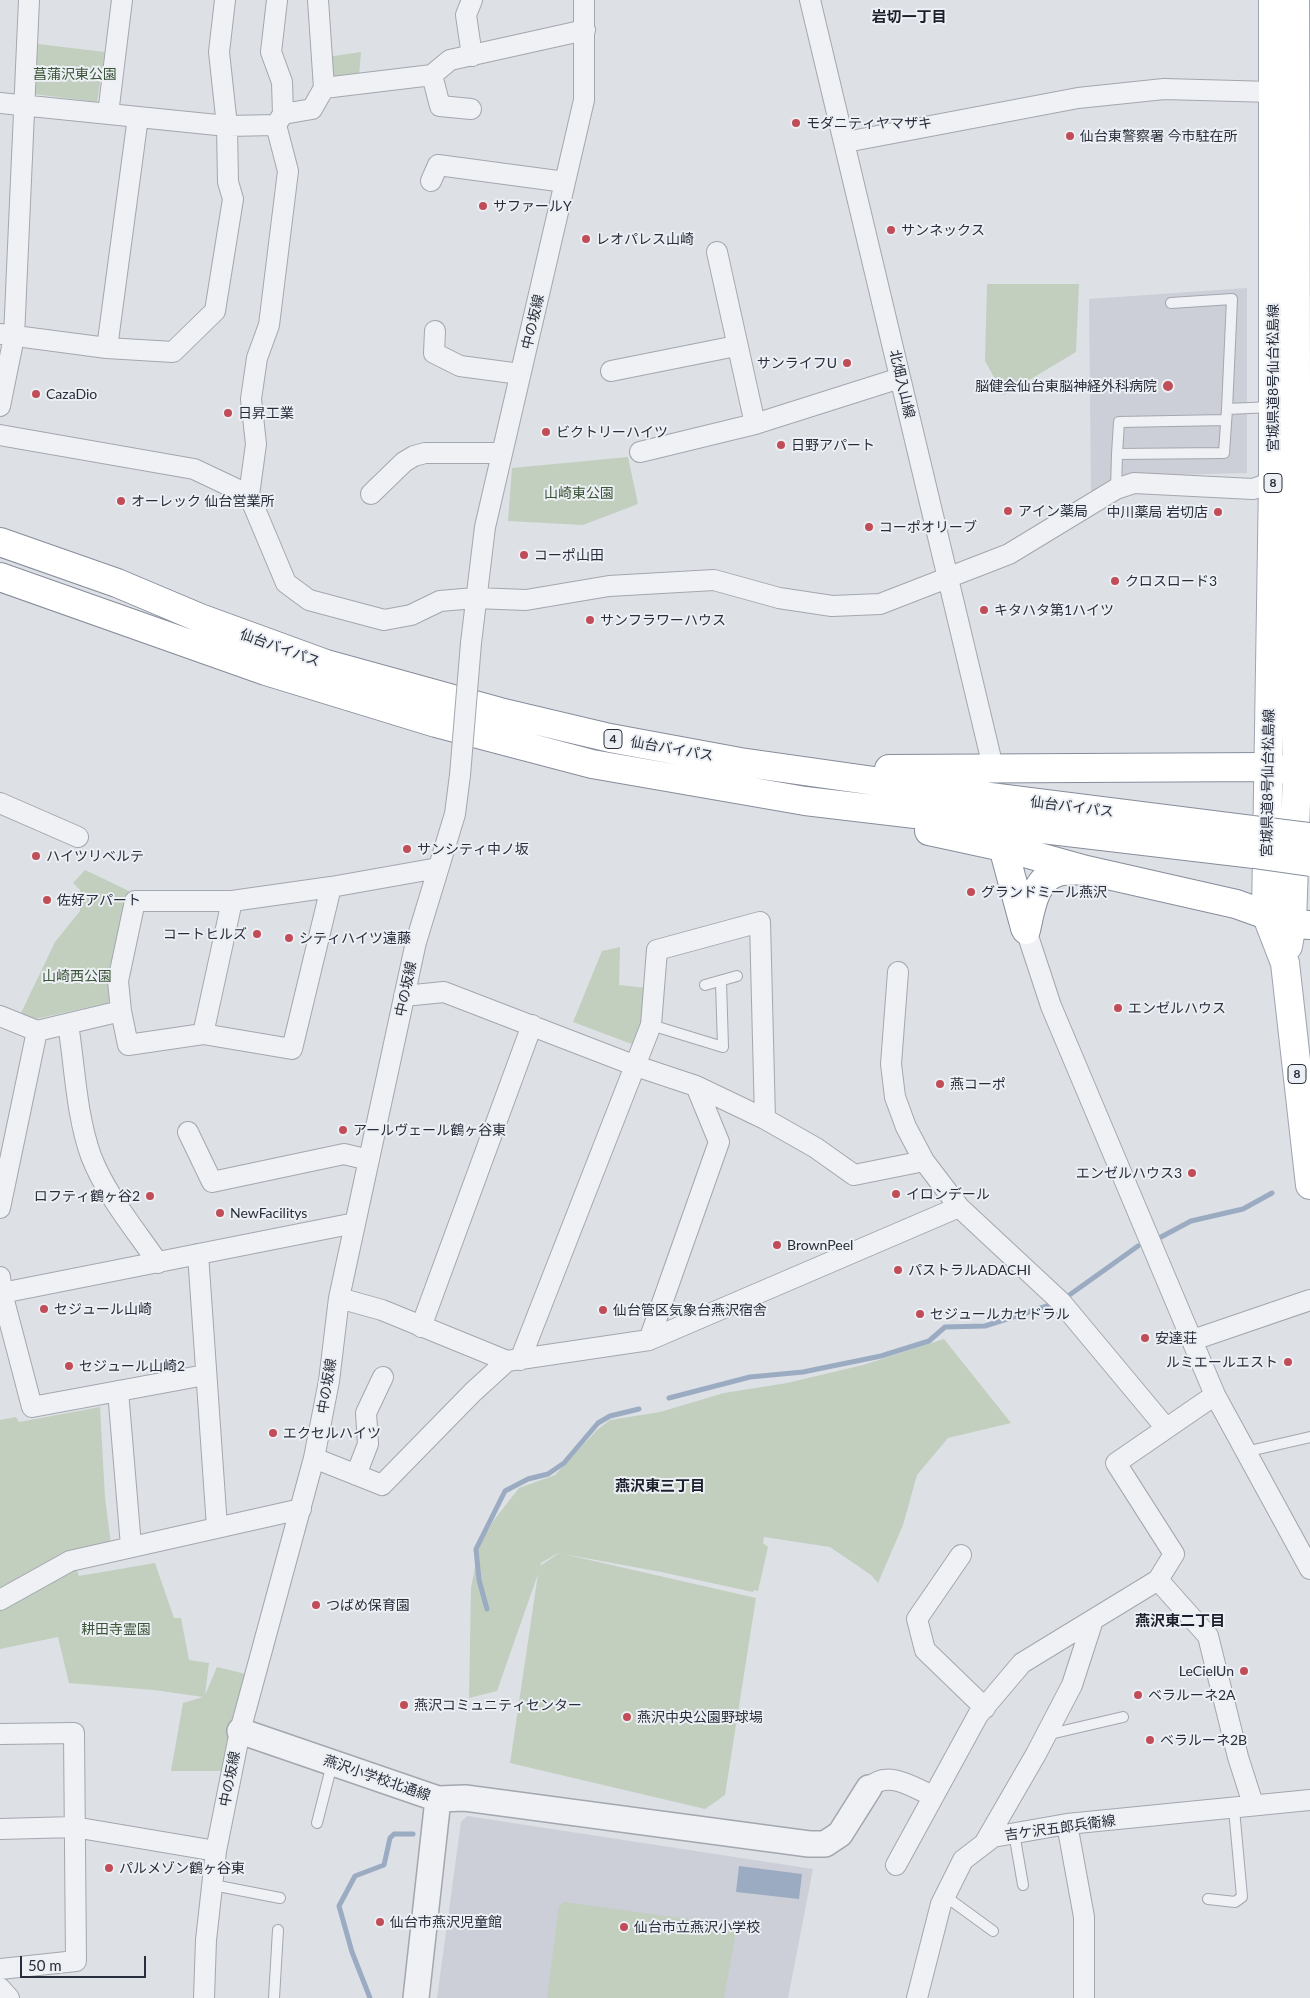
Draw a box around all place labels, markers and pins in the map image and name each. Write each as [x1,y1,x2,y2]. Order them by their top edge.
place label: モダニティヤマザキ [806,115,932,131]
marker: モダニティヤマザキ [790,117,802,129]
place label: 仙台東警察署 今市駐在所 [1080,128,1238,144]
marker: 仙台東警察署 今市駐在所 [1064,130,1076,142]
place label: サファールY [493,198,572,214]
marker: サファールY [477,200,489,212]
place label: サンネックス [901,222,985,238]
marker: サンネックス [885,224,897,236]
place label: レオパレス山崎 [596,231,694,247]
marker: レオパレス山崎 [580,233,592,245]
place label: サンライフU [757,355,837,371]
marker: サンライフU [841,357,853,369]
place label: 脳健会仙台東脳神経外科病院 [975,378,1157,394]
marker: 脳健会仙台東脳神経外科病院 [1161,379,1175,393]
place label: CazaDio [46,386,97,402]
marker: CazaDio [30,388,42,400]
place label: 日昇工業 [238,405,294,421]
marker: 日昇工業 [222,407,234,419]
place label: ビクトリーハイツ [556,424,668,440]
marker: ビクトリーハイツ [540,426,552,438]
place label: 日野アパート [791,437,875,453]
marker: 日野アパート [775,439,787,451]
place label: オーレック 仙台営業所 [131,493,275,509]
marker: オーレック 仙台営業所 [115,495,127,507]
place label: アイン薬局 [1018,503,1088,519]
place label: 中川薬局 岩切店 [1106,504,1208,520]
marker: アイン薬局 [1002,505,1014,517]
marker: 中川薬局 岩切店 [1212,506,1224,518]
place label: コーポオリーブ [879,519,977,535]
marker: コーポオリーブ [863,521,875,533]
place label: コーポ山田 [534,547,604,563]
marker: コーポ山田 [518,549,530,561]
place label: クロスロード3 [1125,573,1217,589]
marker: クロスロード3 [1109,575,1121,587]
place label: キタハタ第1ハイツ [994,602,1114,618]
marker: キタハタ第1ハイツ [978,604,990,616]
place label: サンフラワーハウス [600,612,726,628]
marker: サンフラワーハウス [584,614,596,626]
place label: サンシティ中ノ坂 [417,841,529,857]
marker: サンシティ中ノ坂 [401,843,413,855]
place label: ハイツリベルテ [46,848,144,864]
marker: ハイツリベルテ [30,850,42,862]
place label: グランドミール燕沢 [981,884,1107,900]
marker: グランドミール燕沢 [965,886,977,898]
place label: 佐好アパート [57,892,141,908]
marker: 佐好アパート [41,894,53,906]
place label: コートヒルズ [163,926,247,942]
marker: コートヒルズ [251,928,263,940]
place label: シティハイツ遠藤 [299,930,411,946]
marker: シティハイツ遠藤 [283,932,295,944]
place label: エンゼルハウス [1128,1000,1226,1016]
marker: エンゼルハウス [1112,1002,1124,1014]
place label: 燕コーポ [950,1076,1006,1092]
marker: 燕コーポ [934,1078,946,1090]
place label: アールヴェール鶴ヶ谷東 [353,1122,506,1138]
marker: アールヴェール鶴ヶ谷東 [337,1124,349,1136]
place label: エンゼルハウス3 [1076,1165,1182,1181]
marker: エンゼルハウス3 [1186,1167,1198,1179]
place label: イロンデール [906,1186,990,1202]
place label: ロフティ鶴ヶ谷2 [34,1188,140,1204]
marker: イロンデール [890,1188,902,1200]
marker: ロフティ鶴ヶ谷2 [144,1190,156,1202]
place label: NewFacilitys [230,1205,307,1221]
marker: NewFacilitys [214,1207,226,1219]
place label: BrownPeel [787,1237,853,1253]
marker: BrownPeel [771,1239,783,1251]
place label: パストラルADACHI [908,1262,1031,1278]
marker: パストラルADACHI [892,1264,904,1276]
place label: セジュール山崎 [54,1301,152,1317]
place label: 仙台管区気象台燕沢宿舎 [613,1302,767,1318]
marker: セジュール山崎 [38,1303,50,1315]
marker: 仙台管区気象台燕沢宿舎 [597,1304,609,1316]
place label: セジュールカセドラル [930,1306,1070,1322]
marker: セジュールカセドラル [914,1308,926,1320]
place label: 安達荘 [1155,1330,1197,1346]
marker: 安達荘 [1139,1332,1151,1344]
place label: ルミエールエスト [1166,1354,1278,1370]
marker: ルミエールエスト [1282,1356,1294,1368]
place label: セジュール山崎2 [79,1358,185,1374]
marker: セジュール山崎2 [63,1360,75,1372]
place label: エクセルハイツ [283,1425,381,1441]
marker: エクセルハイツ [267,1427,279,1439]
place label: つばめ保育園 [326,1597,410,1613]
marker: つばめ保育園 [310,1599,322,1611]
place label: LeCielUn [1179,1663,1234,1679]
marker: LeCielUn [1238,1665,1250,1677]
place label: ベラルーネ2A [1148,1687,1236,1703]
marker: ベラルーネ2A [1132,1689,1144,1701]
place label: 燕沢コミュニティセンター [414,1697,582,1713]
marker: 燕沢コミュニティセンター [398,1699,410,1711]
place label: 燕沢中央公園野球場 [637,1709,763,1725]
marker: 燕沢中央公園野球場 [621,1711,633,1723]
place label: ベラルーネ2B [1160,1732,1247,1748]
marker: ベラルーネ2B [1144,1734,1156,1746]
place label: パルメゾン鶴ヶ谷東 [119,1860,245,1876]
marker: パルメゾン鶴ヶ谷東 [103,1862,115,1874]
place label: 仙台市燕沢児童館 [390,1914,502,1930]
marker: 仙台市燕沢児童館 [374,1916,386,1928]
place label: 仙台市立燕沢小学校 [634,1919,760,1935]
marker: 仙台市立燕沢小学校 [618,1921,630,1933]

